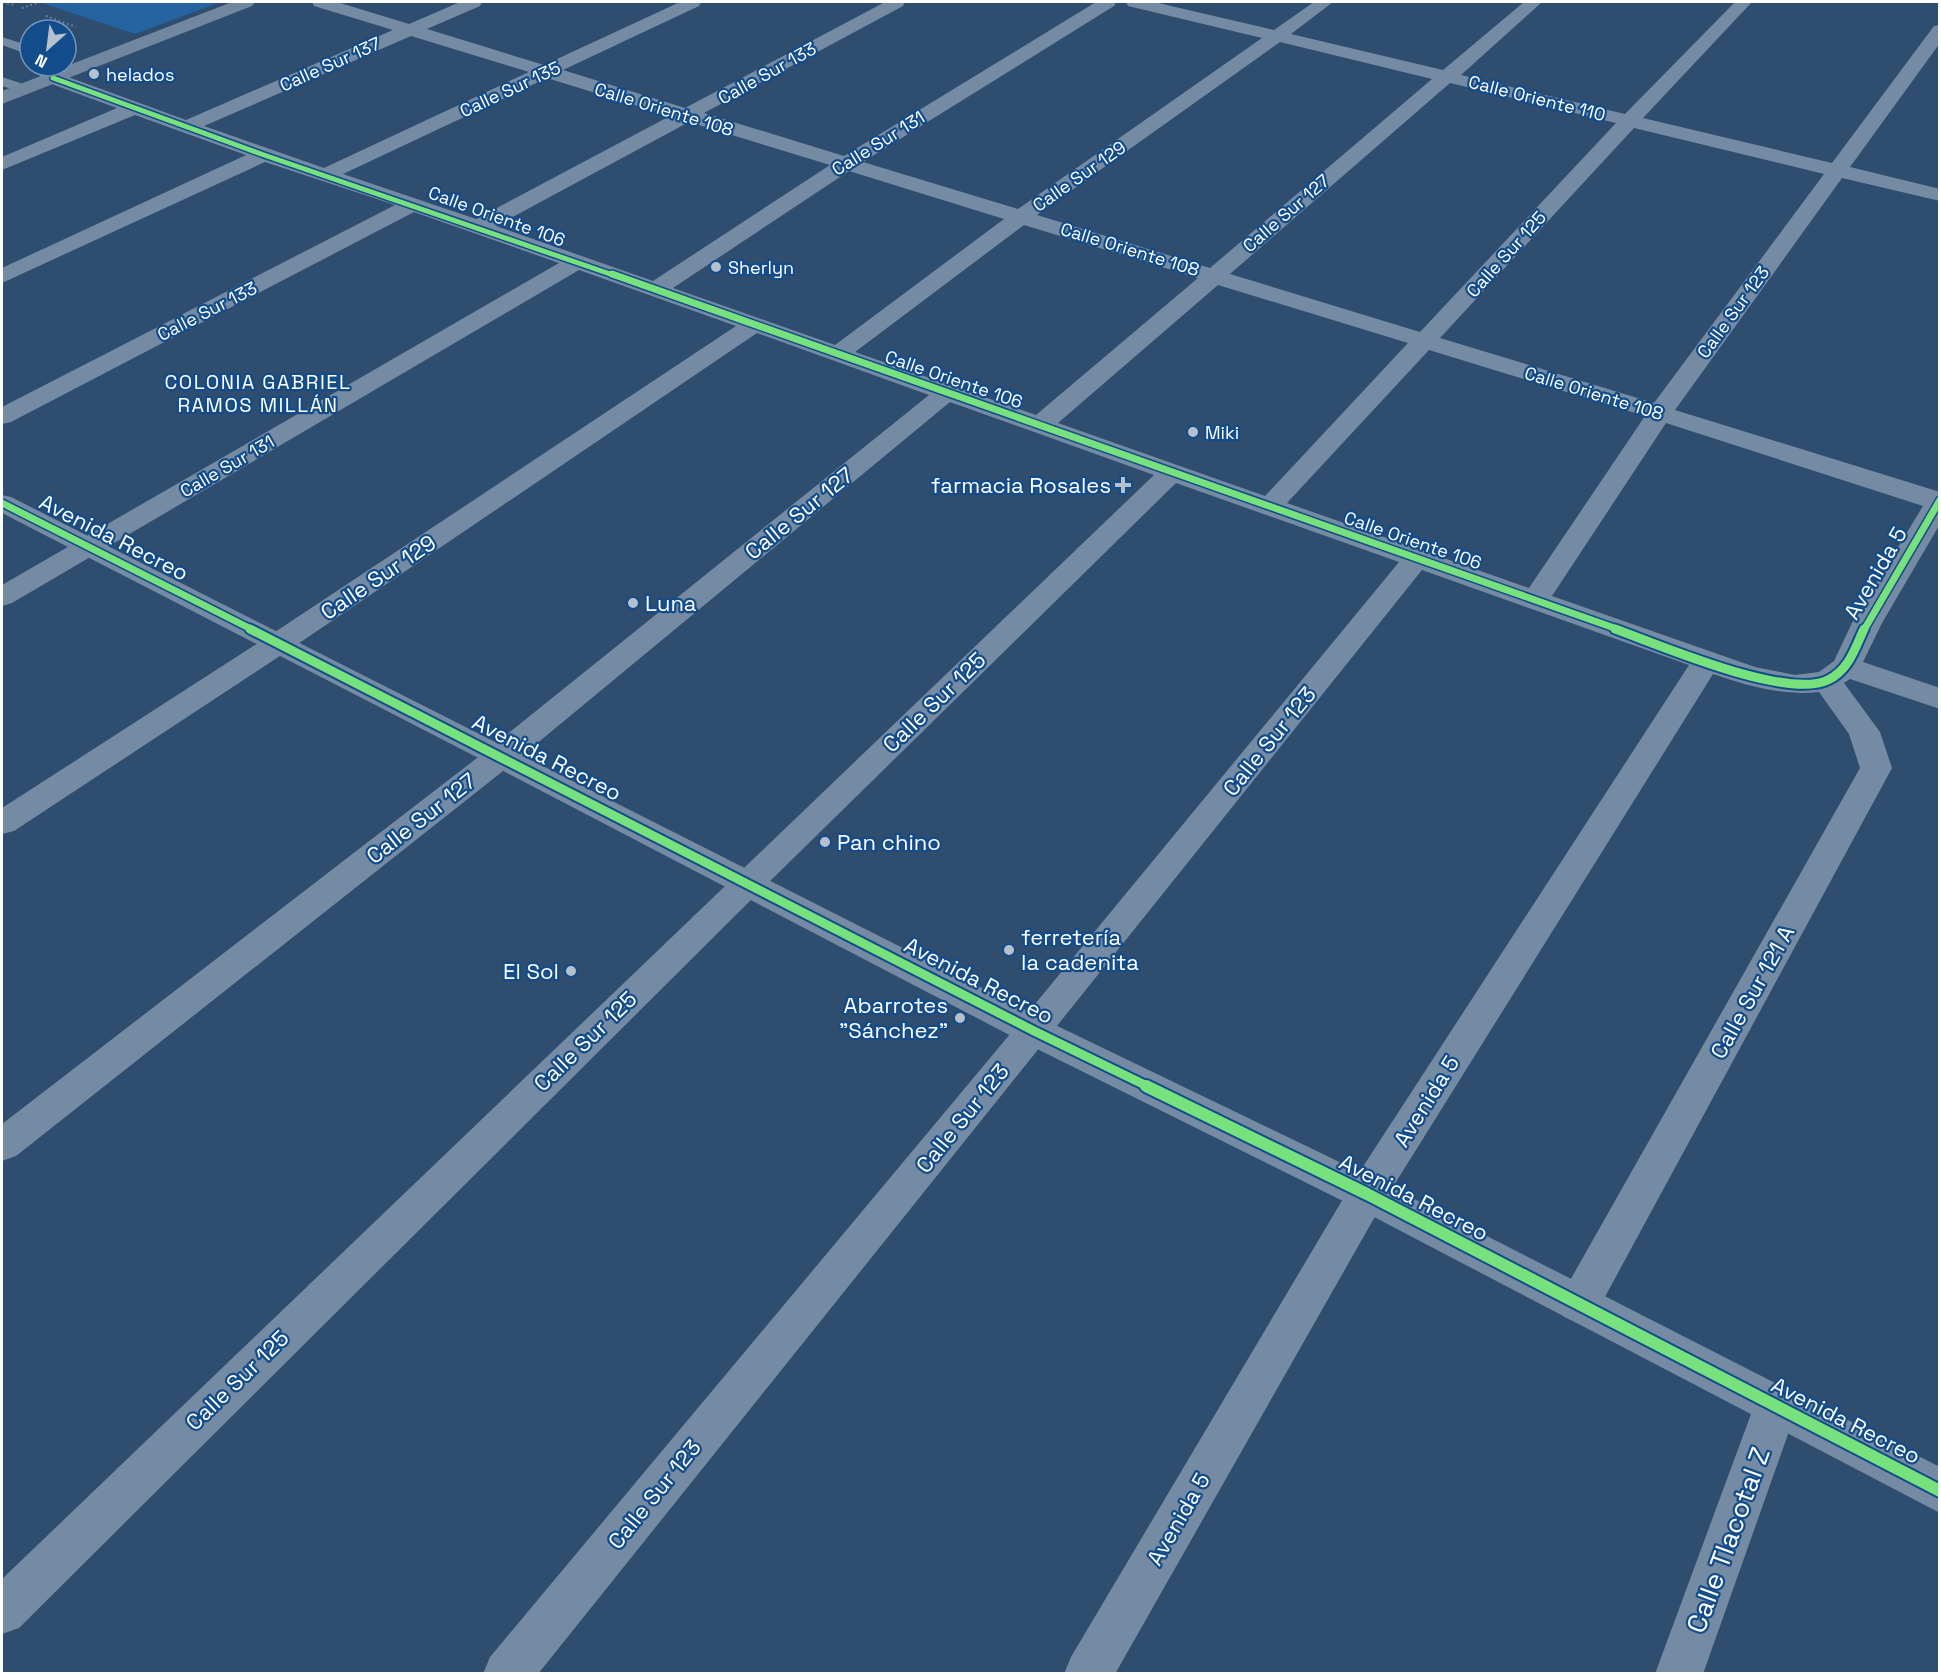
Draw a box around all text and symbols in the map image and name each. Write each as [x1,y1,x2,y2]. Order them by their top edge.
north arrow [18,18,78,78]
street label: Calle Sur 137 [276,32,384,96]
street label: Calle Sur 133 [714,37,820,109]
text: N [32,49,51,73]
street label: Calle Sur 135 [456,56,564,122]
place label: helados [106,63,174,86]
marker: helados [87,67,101,81]
street label: Calle Oriente 110 [1466,70,1608,126]
street label: Calle Oriente 108 [592,77,736,141]
street label: Calle Sur 131 [827,105,929,181]
street label: Calle Sur 129 [1028,135,1130,217]
street label: Calle Sur 127 [1238,169,1334,257]
street label: Calle Oriente 106 [425,181,569,251]
street label: Calle Sur 125 [1461,206,1551,302]
street label: Calle Oriente 108 [1058,217,1202,281]
place label: Sherlyn [728,256,794,279]
marker: Sherlyn [709,260,723,274]
street label: Calle Sur 123 [1692,261,1774,363]
street label: Calle Sur 133 [153,276,261,346]
street label: Calle Oriente 106 [882,345,1026,413]
street label: Calle Oriente 108 [1522,361,1666,425]
district label: COLONIA GABRIEL RAMOS MILLÁN [165,369,351,418]
place label: Miki [1205,421,1239,444]
marker: Miki [1186,425,1200,439]
street label: Calle Sur 131 [176,430,278,502]
street label: Calle Sur 127 [739,461,859,565]
place label: farmacia Rosales [931,471,1111,499]
marker: farmacia Rosales [1116,478,1130,492]
street label: Avenida Recreo [35,487,193,587]
street label: Calle Oriente 106 [1341,506,1485,574]
street label: Avenida 5 [1837,522,1913,624]
street label: Calle Sur 129 [315,528,441,626]
place label: Luna [645,589,697,617]
marker: Luna [626,596,640,610]
street label: Calle Sur 125 [877,646,991,758]
street label: Calle Sur 123 [1216,681,1322,801]
street label: Avenida Recreo [468,707,626,807]
street label: Calle Sur 127 [360,766,482,870]
place label: Pan chino [837,828,941,856]
marker: Pan chino [818,835,832,849]
street label: Calle Sur 121 A [1704,920,1800,1064]
place label: ferretería la cadenita [1021,923,1139,976]
street label: Avenida Recreo [900,930,1058,1030]
marker: ferretería la cadenita [1002,943,1016,957]
place label: El Sol [503,957,559,985]
marker: El Sol [564,964,578,978]
street label: Calle Sur 125 [528,985,642,1097]
place label: Abarrotes "Sánchez" [839,991,948,1044]
marker: Abarrotes "Sánchez" [953,1011,967,1025]
street label: Avenida 5 [1387,1050,1465,1152]
street label: Calle Sur 123 [909,1058,1015,1178]
street label: Avenida Recreo [1335,1147,1493,1247]
street label: Calle Sur 125 [180,1324,294,1436]
street label: Avenida Recreo [1767,1370,1925,1470]
street label: Calle Sur 123 [601,1434,707,1554]
street label: Calle Tlacotal Z [1678,1442,1778,1638]
street label: Avenida 5 [1140,1468,1216,1570]

